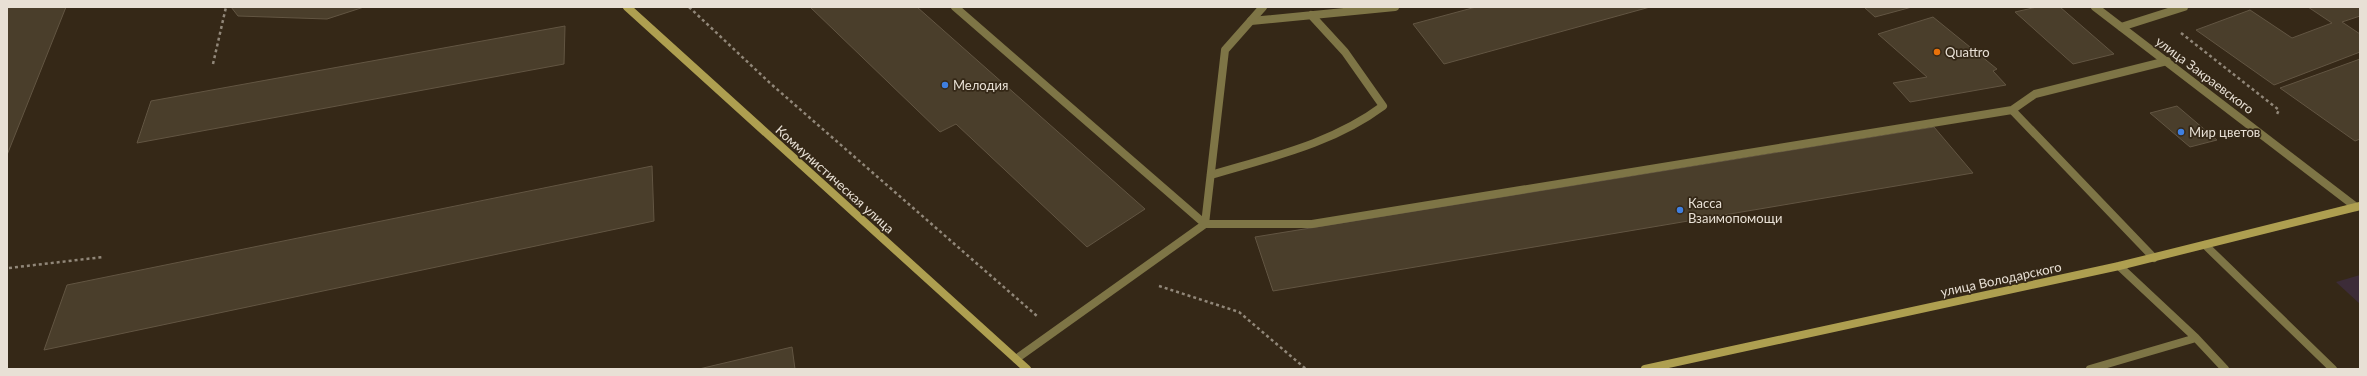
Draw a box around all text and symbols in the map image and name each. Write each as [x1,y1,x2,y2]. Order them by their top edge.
street label: улица Закраевского [2153,33,2257,117]
place label: Quattro [1945,44,1990,60]
marker: Quattro [1932,47,1942,57]
place label: Мелодия [953,77,1008,93]
marker: Мелодия [940,80,950,90]
street label: Коммунистическая улица [772,122,898,236]
place label: Мир цветов [2189,124,2260,140]
marker: Мир цветов [2176,127,2186,137]
place label: Касса Взаимопомощи [1688,195,1782,226]
marker: Касса Взаимопомощи [1675,205,1685,215]
street label: улица Володарского [1939,258,2063,300]

